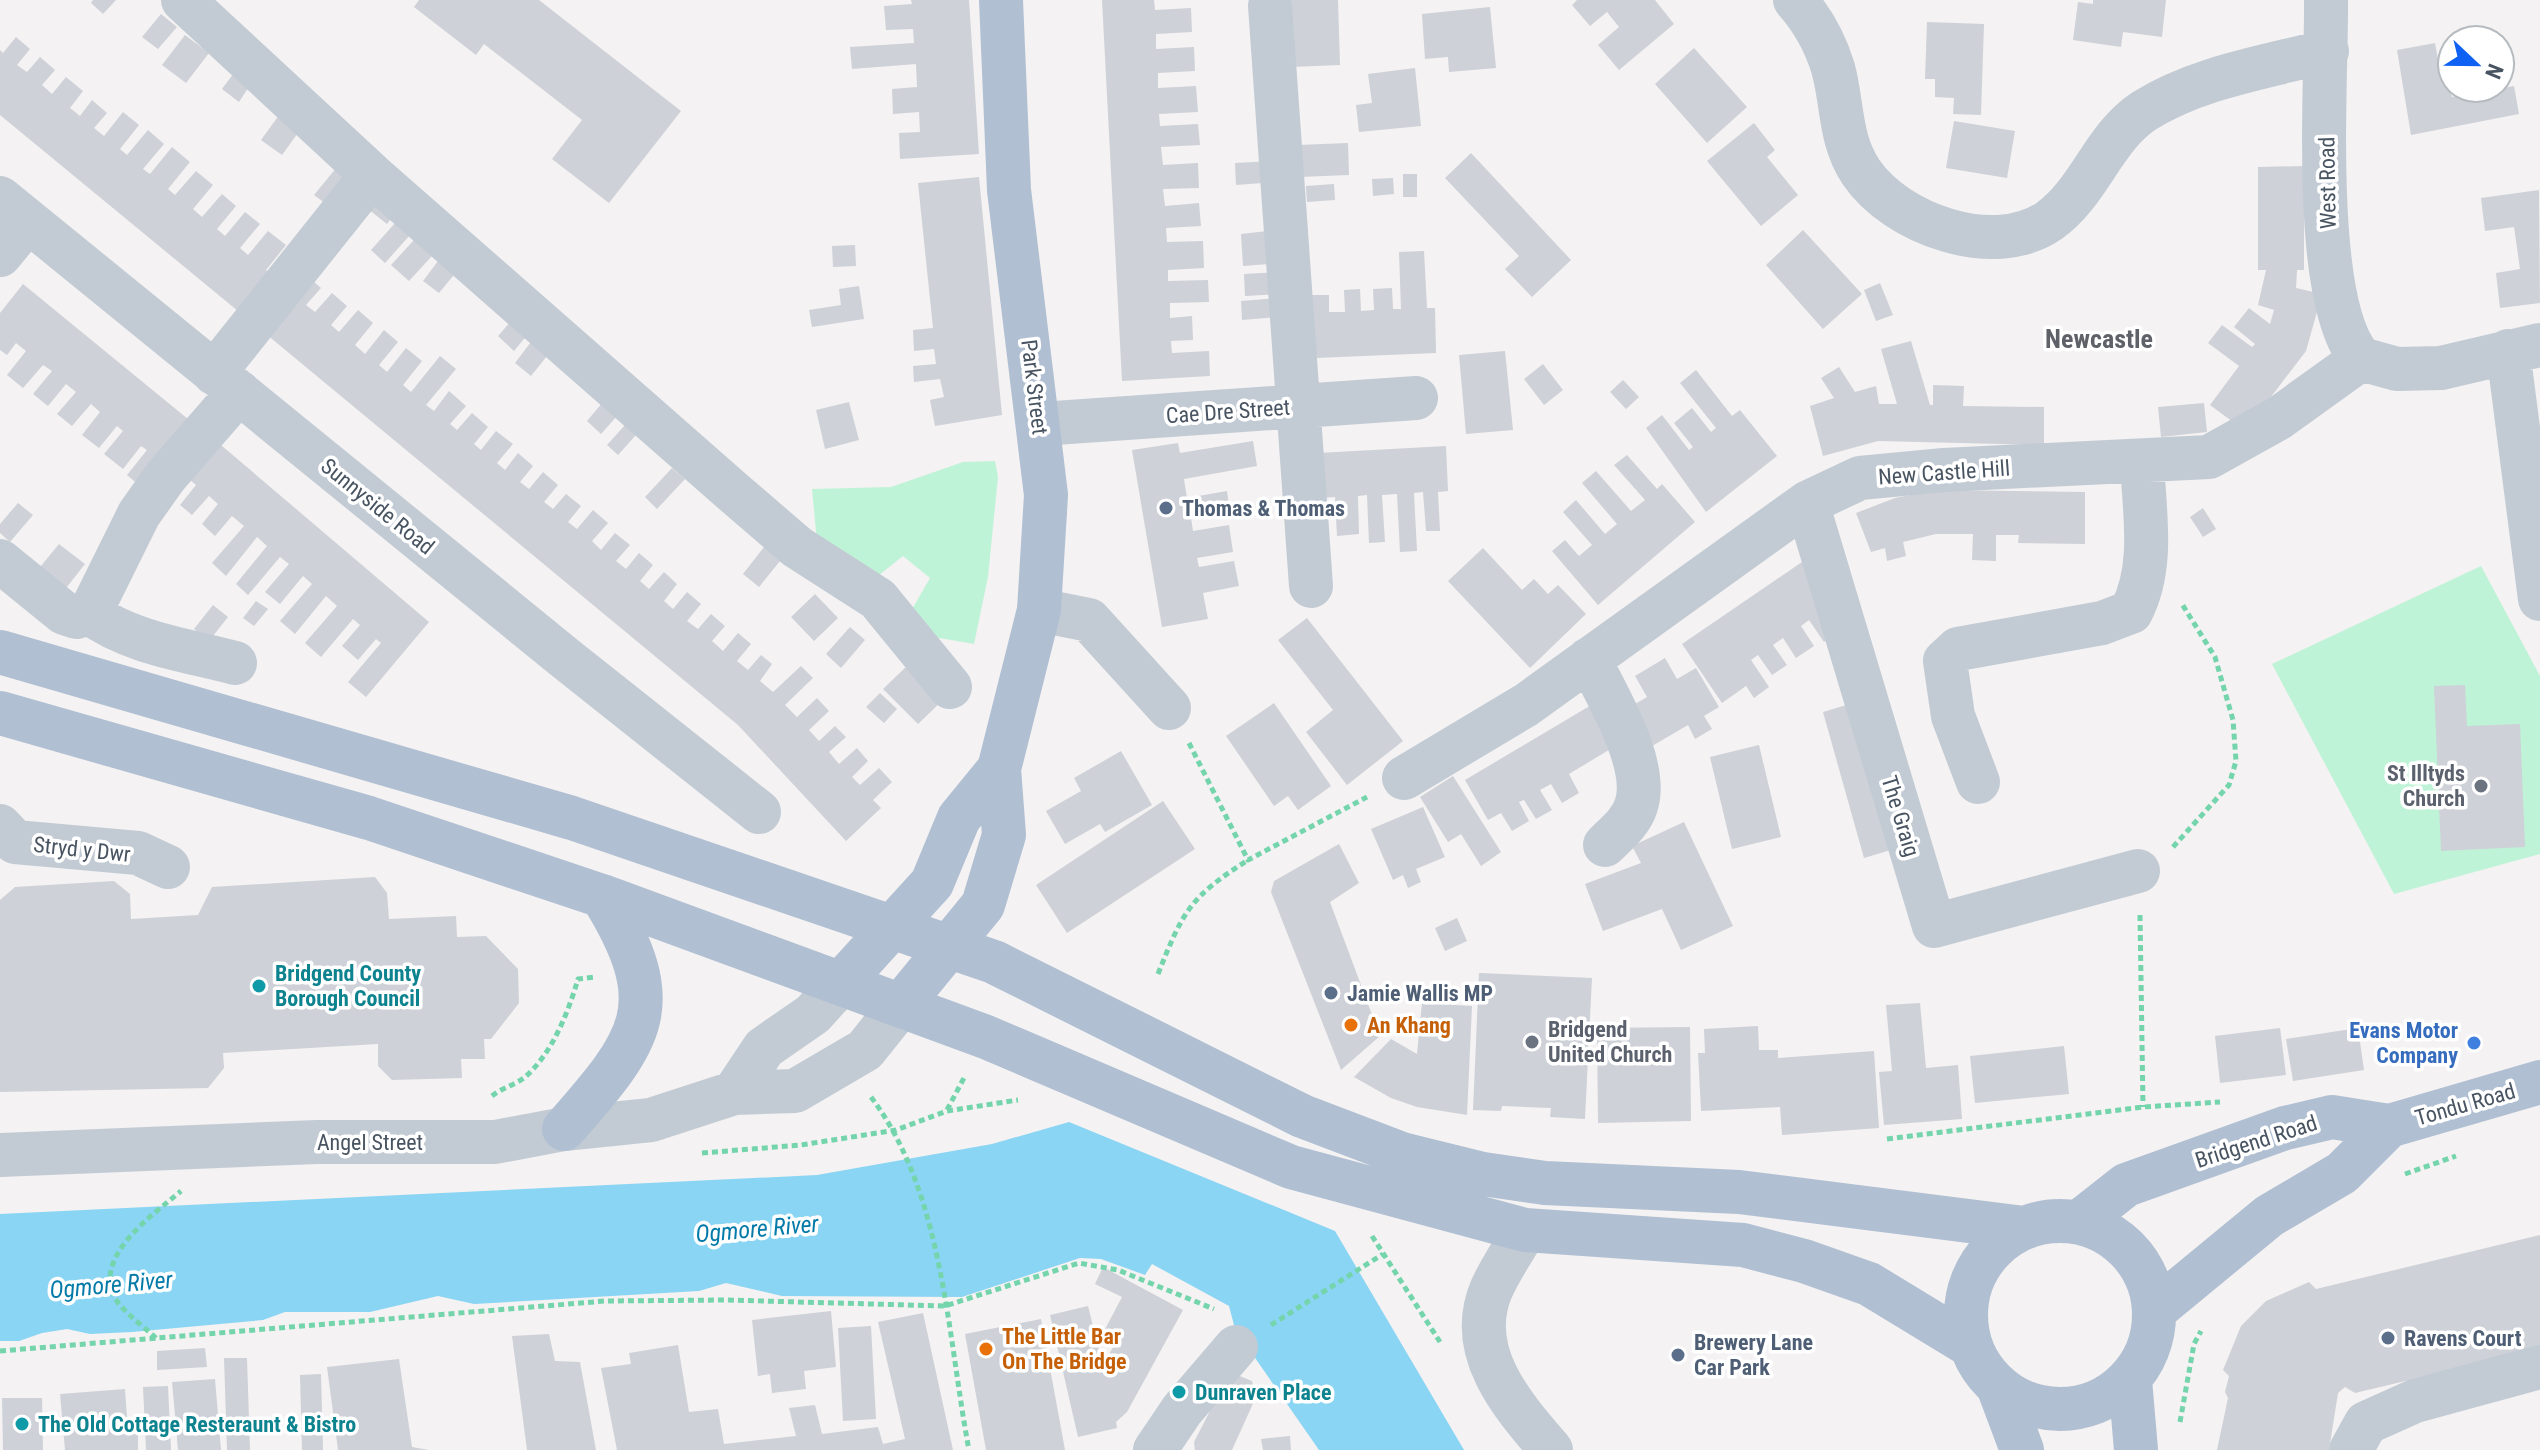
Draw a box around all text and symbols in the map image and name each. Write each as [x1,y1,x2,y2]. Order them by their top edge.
north arrow [2436,24,2516,104]
text: N [2480,60,2508,82]
street label: West Road [2314,137,2341,229]
district label: Newcastle [2045,324,2153,354]
street label: Park Street [1016,338,1053,436]
street label: Cae Dre Street [1165,395,1291,428]
street label: Sunnyside Road [316,453,439,560]
street label: New Castle Hill [1877,455,2011,490]
place label: Thomas & Thomas [1182,496,1345,521]
marker: Thomas & Thomas [1157,499,1175,517]
place label: St Illtyds Church [2387,761,2465,811]
street label: The Graig [1876,773,1925,860]
marker: St Illtyds Church [2472,777,2490,795]
street label: Stryd y Dwr [32,832,132,867]
place label: Bridgend County Borough Council [275,961,421,1011]
marker: Bridgend County Borough Council [250,977,268,995]
place label: Jamie Wallis MP [1347,981,1493,1006]
marker: Jamie Wallis MP [1322,984,1340,1002]
place label: An Khang [1367,1013,1451,1038]
marker: An Khang [1342,1016,1360,1034]
place label: Bridgend United Church [1548,1017,1672,1067]
place label: Evans Motor Company [2349,1018,2458,1068]
marker: Bridgend United Church [1523,1033,1541,1051]
marker: Evans Motor Company [2465,1034,2483,1052]
street label: Tondu Road [2412,1078,2518,1131]
street label: Bridgend Road [2192,1110,2320,1173]
street label: Angel Street [317,1130,423,1155]
water label: Ogmore River [694,1210,821,1248]
water label: Ogmore River [48,1266,175,1304]
place label: The Little Bar On The Bridge [1002,1324,1127,1374]
place label: Ravens Court [2404,1326,2522,1351]
marker: Ravens Court [2379,1329,2397,1347]
place label: Brewery Lane Car Park [1694,1330,1813,1380]
marker: The Little Bar On The Bridge [977,1340,995,1358]
marker: Brewery Lane Car Park [1669,1346,1687,1364]
place label: Dunraven Place [1195,1380,1331,1405]
marker: Dunraven Place [1170,1383,1188,1401]
place label: The Old Cottage Resteraunt & Bistro [38,1412,356,1437]
marker: The Old Cottage Resteraunt & Bistro [13,1415,31,1433]

